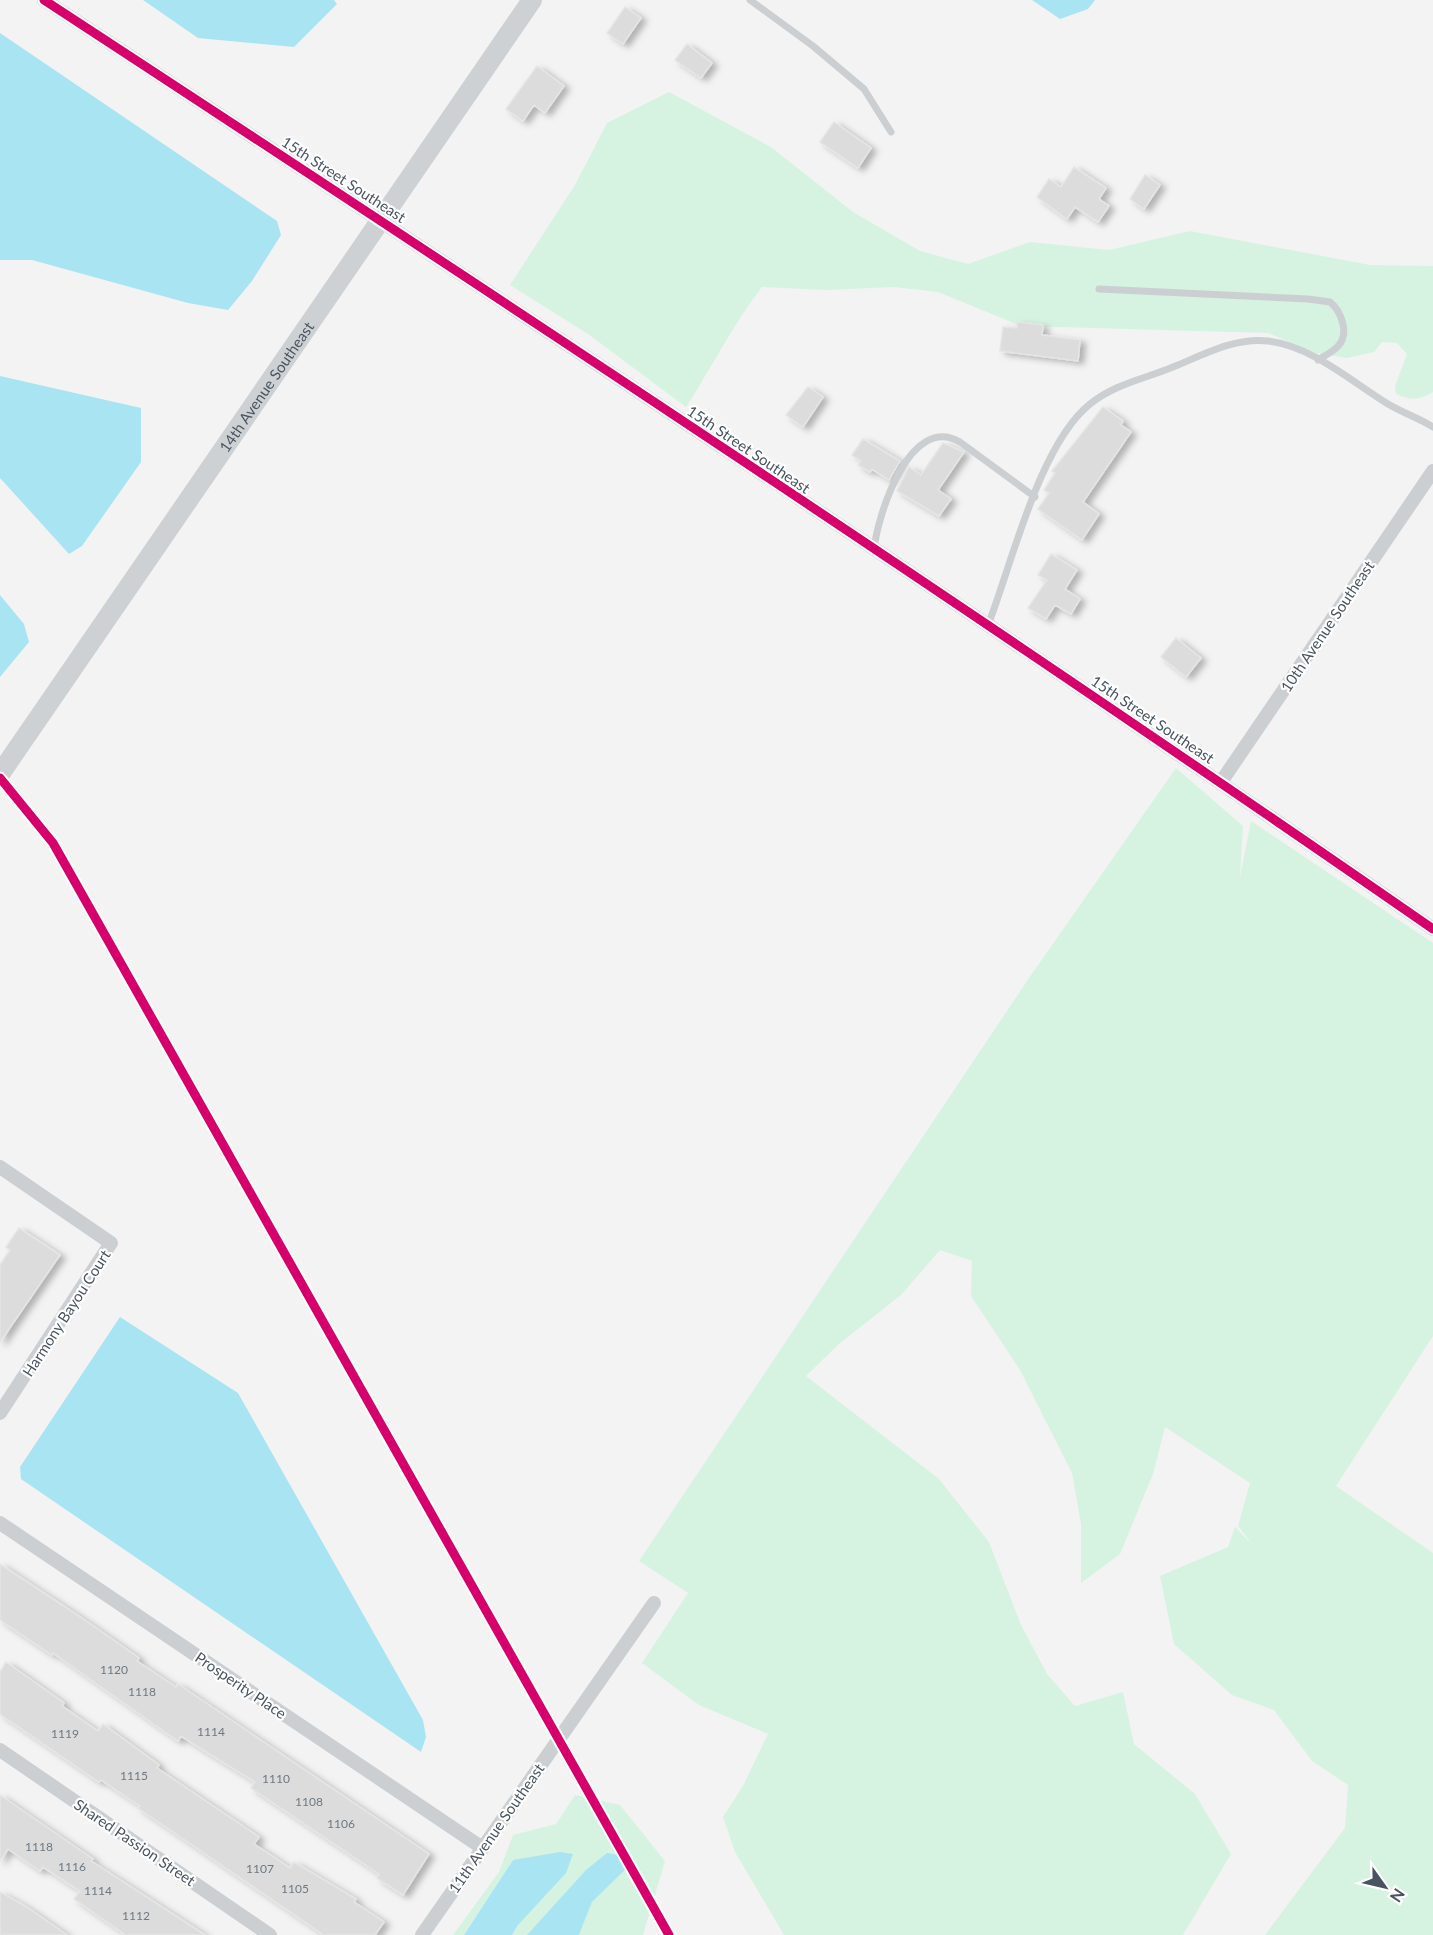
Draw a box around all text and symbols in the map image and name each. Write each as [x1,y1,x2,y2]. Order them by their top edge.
street label: 15th Street Southeast [279,132,410,226]
street label: 14th Avenue Southeast [215,318,318,455]
street label: 15th Street Southeast [684,401,814,497]
street label: 10th Avenue Southeast [1276,557,1378,695]
street label: 15th Street Southeast [1088,671,1218,767]
street label: Harmony Bayou Court [18,1246,114,1380]
street label: Prosperity Place [192,1648,290,1722]
house number: 1120 [100,1662,128,1677]
house number: 1118 [128,1684,156,1699]
house number: 1114 [197,1724,225,1739]
house number: 1119 [51,1726,79,1741]
street label: 11th Avenue Southeast [444,1759,548,1896]
house number: 1115 [120,1768,148,1783]
house number: 1110 [262,1771,290,1786]
house number: 1108 [295,1794,323,1809]
street label: Shared Passion Street [71,1795,199,1890]
house number: 1106 [327,1816,355,1831]
house number: 1118 [25,1839,53,1854]
north arrow [1355,1857,1415,1917]
house number: 1116 [58,1859,86,1874]
house number: 1107 [246,1861,274,1876]
house number: 1105 [281,1881,309,1896]
house number: 1114 [84,1883,112,1898]
text: N [1387,1885,1409,1906]
house number: 1112 [122,1908,150,1923]

